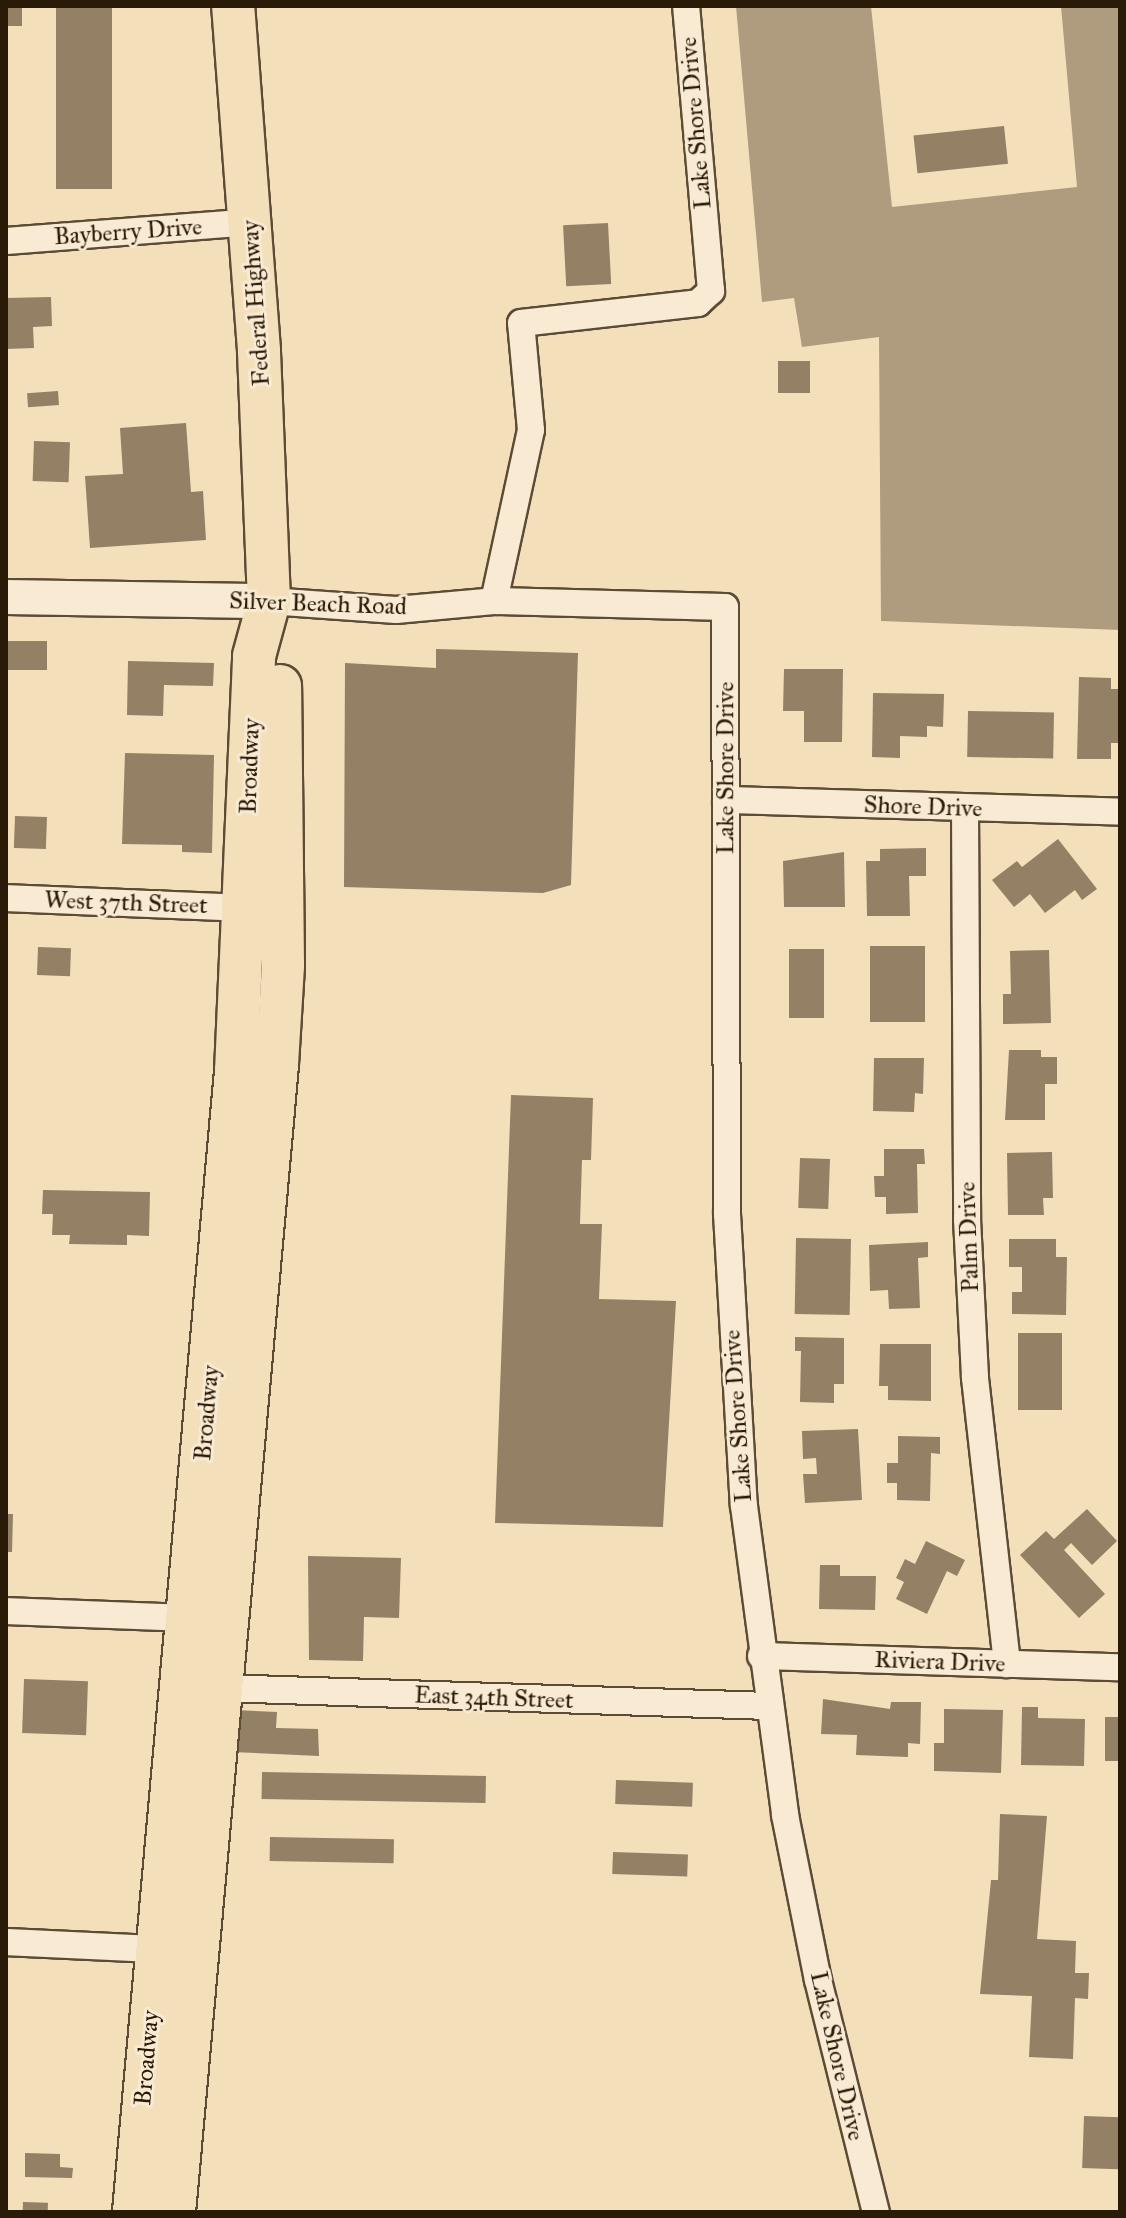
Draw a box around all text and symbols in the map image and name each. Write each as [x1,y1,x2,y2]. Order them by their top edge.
street label: Lake Shore Drive [674,36,718,210]
street label: Bayberry Drive [53,212,203,252]
street label: Federal Highway [236,219,276,387]
street label: Silver Beach Road [229,587,407,621]
street label: Lake Shore Drive [712,682,740,854]
street label: Broadway [234,718,266,814]
street label: Shore Drive [863,791,983,823]
street label: West 37th Street [44,886,208,920]
street label: Palm Drive [953,1181,985,1293]
street label: Lake Shore Drive [718,1329,758,1503]
street label: Broadway [188,1364,226,1462]
street label: Riviera Drive [874,1645,1006,1679]
street label: East 34th Street [414,1681,574,1715]
street label: Lake Shore Drive [804,1969,870,2143]
street label: Broadway [128,2009,166,2107]

